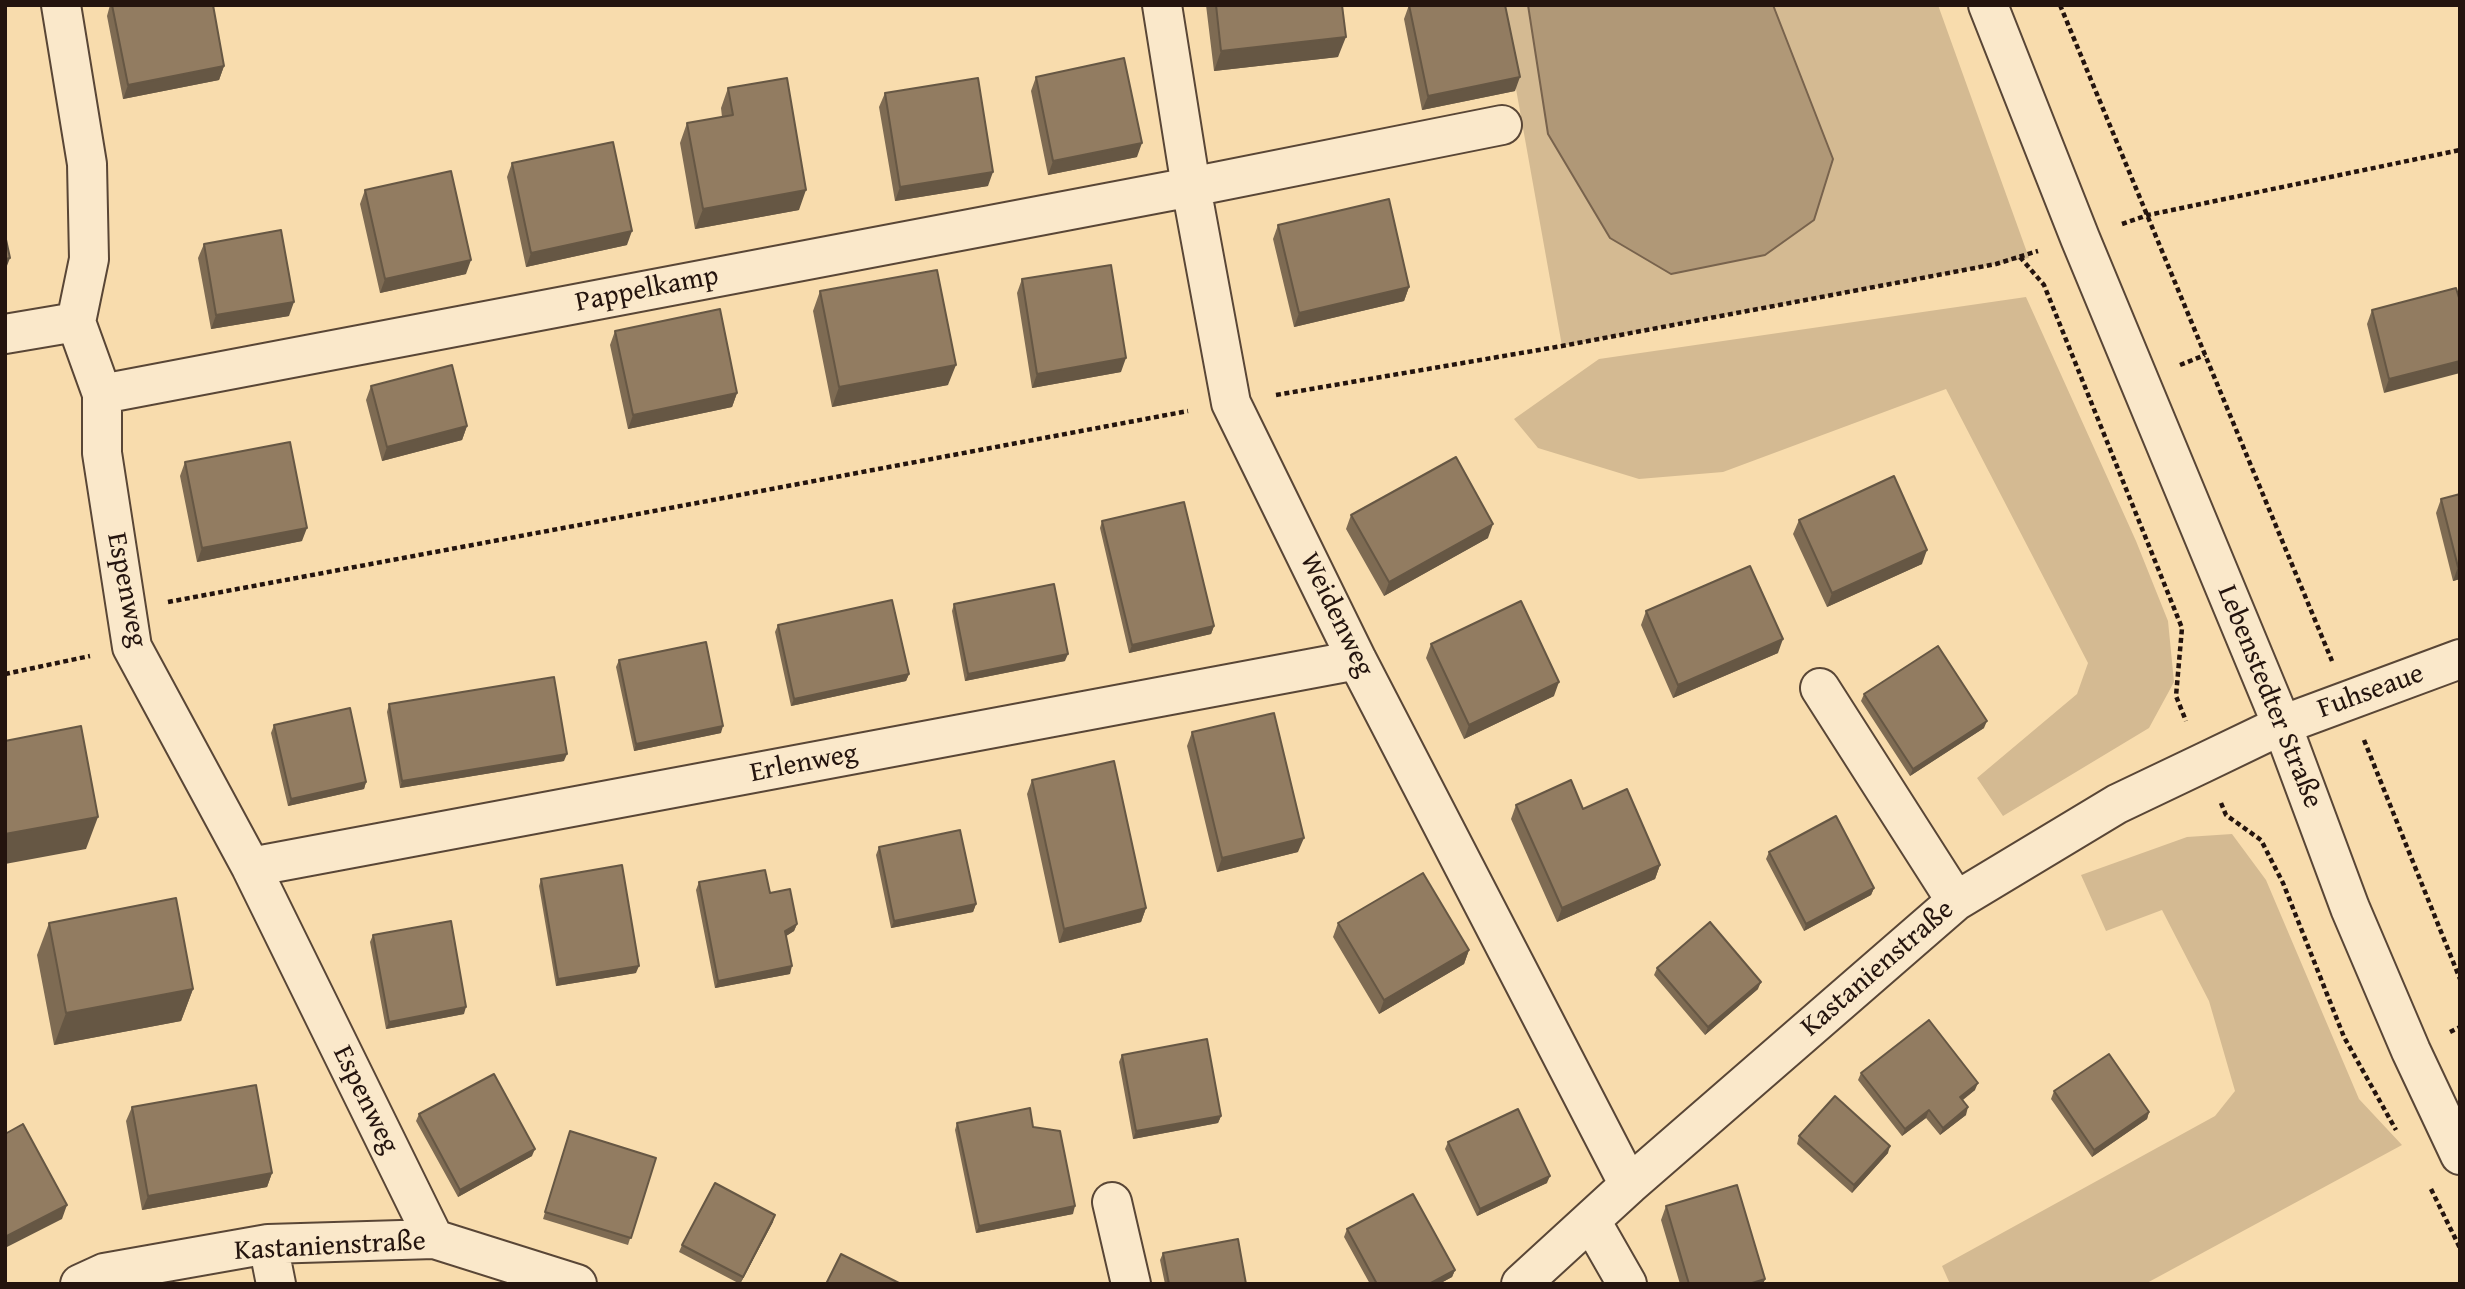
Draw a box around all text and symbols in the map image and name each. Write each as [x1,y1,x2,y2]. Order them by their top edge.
street label: Pappelkamp [573,260,721,320]
street label: Espenweg [98,530,154,650]
street label: Weidenweg [1292,547,1380,683]
street label: Lebenstedter Straße [2209,581,2329,813]
street label: Fuhseaue [2313,657,2429,727]
street label: Erlenweg [747,737,861,791]
street label: Kastanienstraße [1795,893,1961,1045]
street label: Espenweg [325,1041,405,1159]
street label: Kastanienstraße [233,1225,427,1269]

